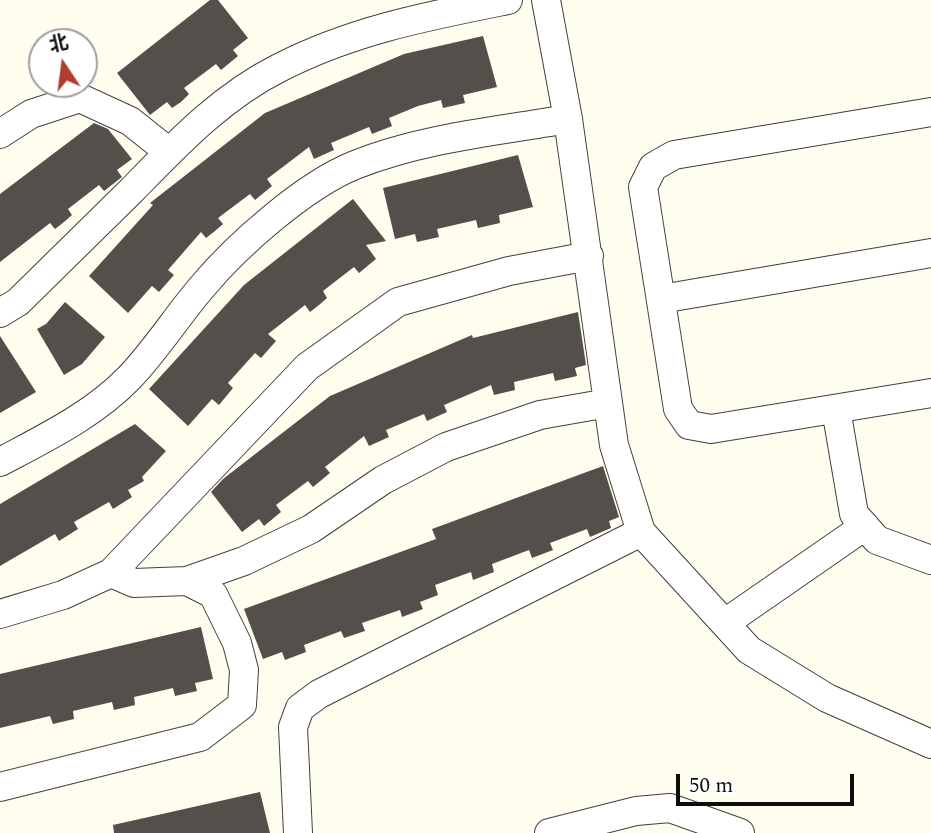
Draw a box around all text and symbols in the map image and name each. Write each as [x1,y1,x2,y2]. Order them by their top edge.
north arrow [28,28,98,98]
text: 北 [46,28,71,60]
scale bar [679,760,858,804]
text: 50 m [689,770,733,802]

